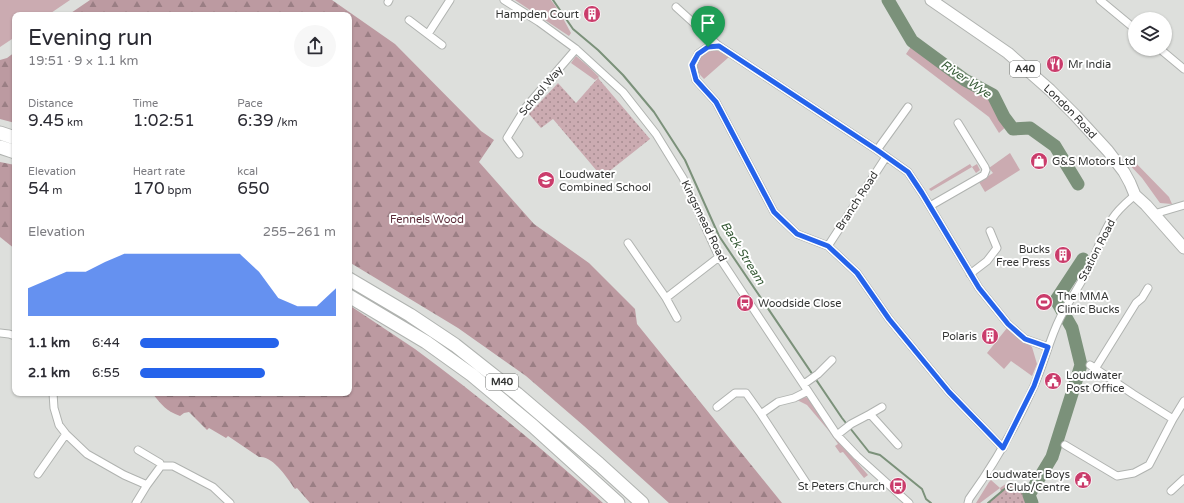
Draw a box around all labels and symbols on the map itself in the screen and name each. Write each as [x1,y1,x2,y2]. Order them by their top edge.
building icon: Hampden Court [582,4,602,24]
pin [691,6,725,47]
place label: Hampden Court [495,8,579,21]
restaurant icon: Mr India [1045,54,1065,74]
water label: River Wye [938,57,995,102]
place label: Mr India [1068,58,1111,71]
road number: A40 [1010,61,1040,77]
street label: School Way [516,63,566,119]
street label: London Road [1041,81,1100,141]
shop icon: G&S Motors Ltd [1029,151,1049,171]
place label: G&S Motors Ltd [1052,155,1136,168]
place label: Loudwater Combined School [559,168,651,194]
street label: Branch Road [833,169,881,233]
school or university icon: Loudwater Combined School [536,170,556,190]
street label: Kingsmead Road [679,178,729,264]
park label: Fennels Wood [390,213,464,226]
street label: Station Road [1076,217,1118,283]
water label: Back Stream [718,219,768,288]
place label: Bucks Free Press [996,243,1050,269]
building icon: Bucks Free Press [1053,245,1073,265]
place label: The MMA Clinic Bucks [1057,290,1120,316]
sports icon: The MMA Clinic Bucks [1034,292,1054,312]
bus stop icon: Woodside Close [735,293,755,313]
place label: Woodside Close [758,297,842,310]
building icon: Polaris [980,326,1000,346]
place label: Polaris [942,330,977,343]
place label: Loudwater Post Office [1066,369,1125,395]
public building icon: Loudwater Post Office [1043,371,1063,391]
road number: M40 [486,374,518,390]
place label: Loudwater Boys Club/Centre [986,468,1070,494]
public building icon: Loudwater Boys Club/Centre [1073,470,1093,490]
bus stop icon: St Peters Church [888,476,908,496]
place label: St Peters Church [798,480,885,493]

